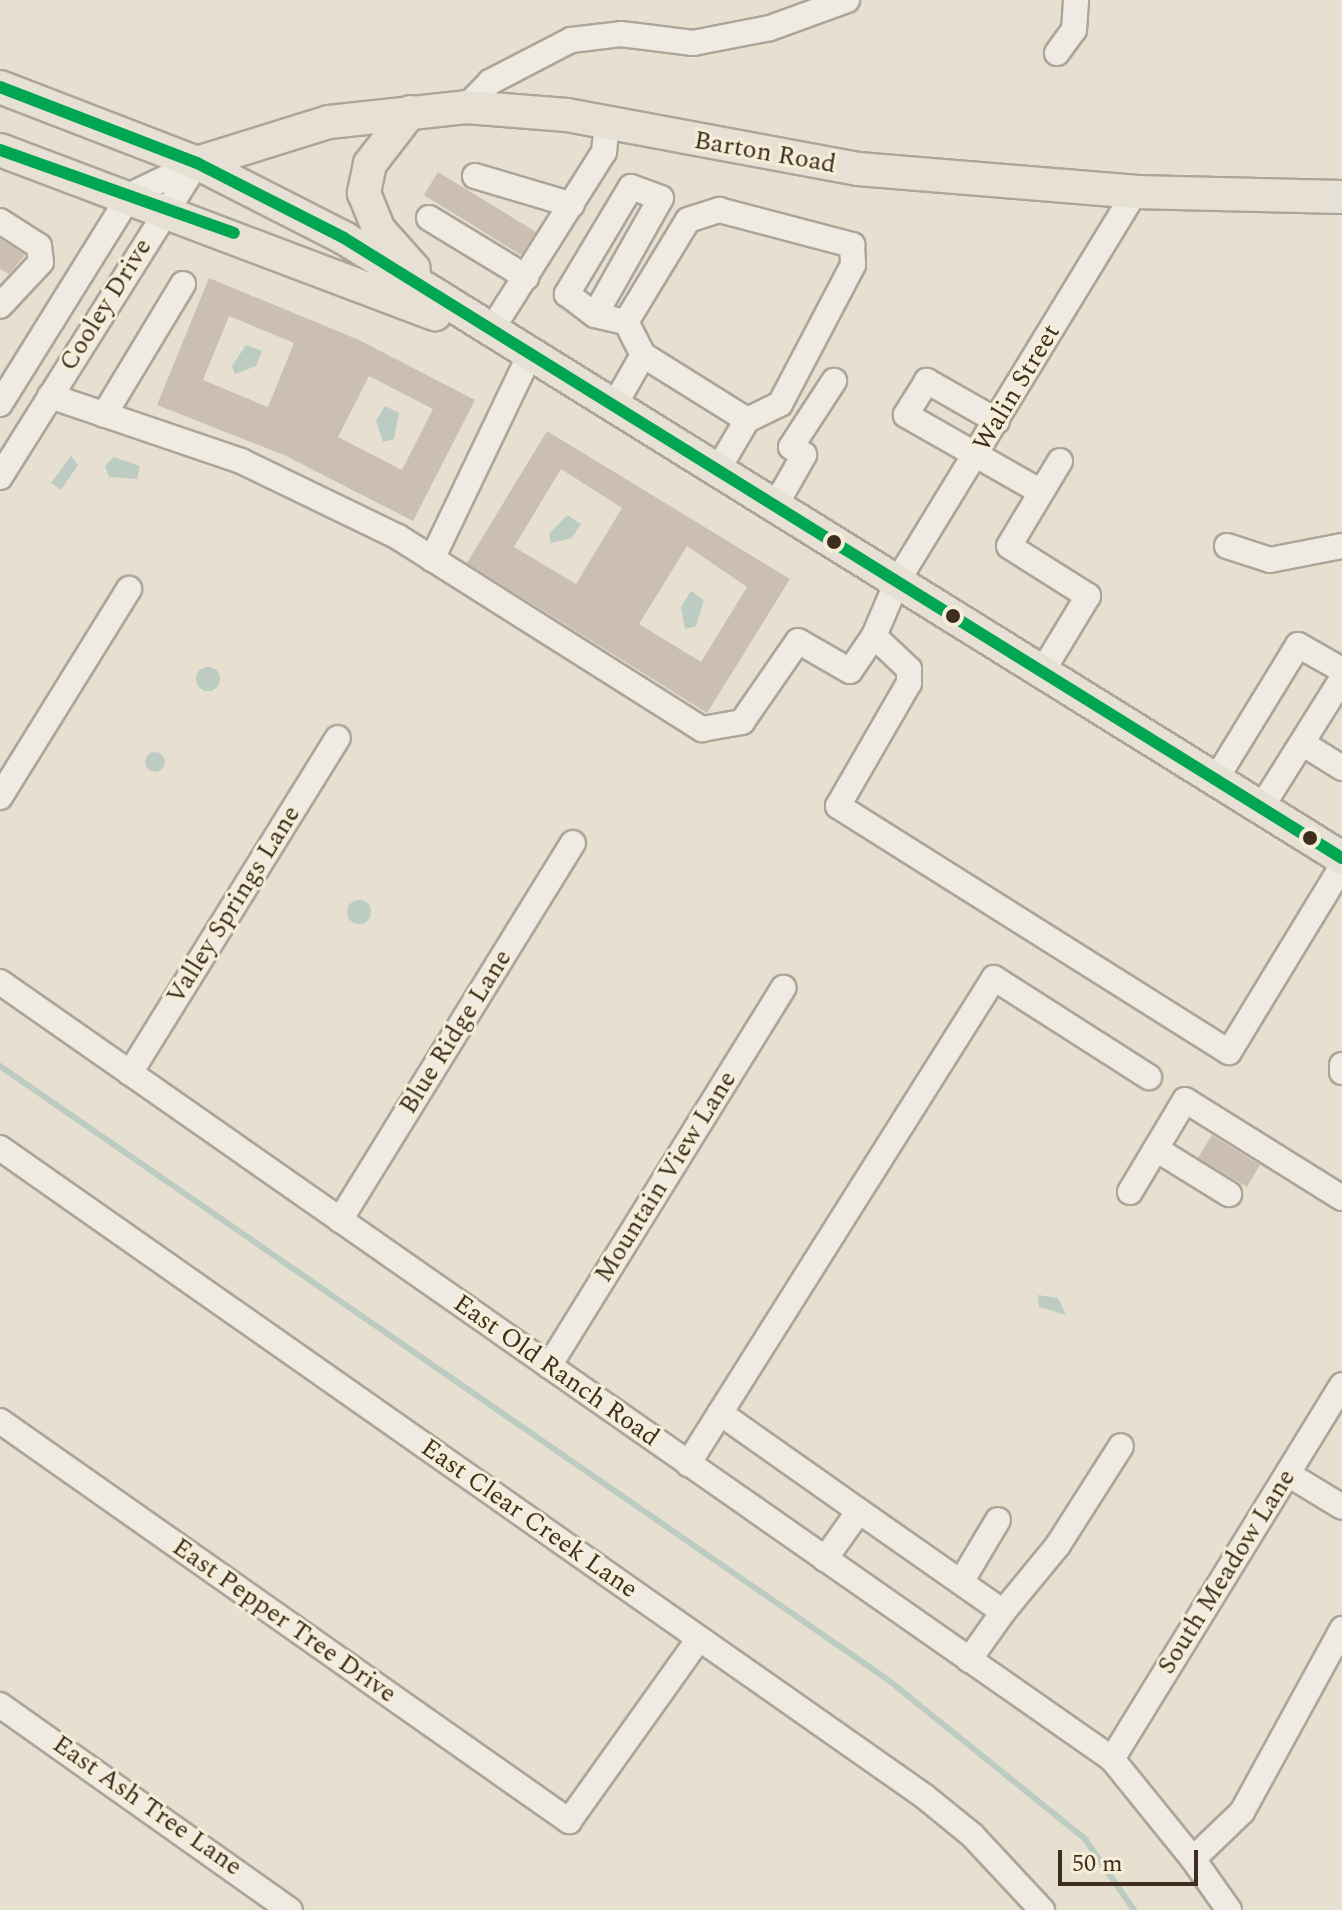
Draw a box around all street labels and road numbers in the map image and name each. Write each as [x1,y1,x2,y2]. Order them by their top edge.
street label: Barton Road [692,125,838,181]
street label: Cooley Drive [53,233,159,377]
street label: Walin Street [967,319,1067,457]
street label: Valley Springs Lane [160,800,308,1010]
street label: Blue Ridge Lane [393,944,519,1120]
street label: Mountain View Lane [588,1066,744,1288]
street label: East Old Ranch Road [447,1288,665,1454]
street label: East Clear Creek Lane [415,1432,643,1606]
street label: South Meadow Lane [1151,1464,1303,1680]
street label: East Pepper Tree Drive [166,1532,402,1710]
street label: East Ash Tree Lane [46,1729,248,1883]

